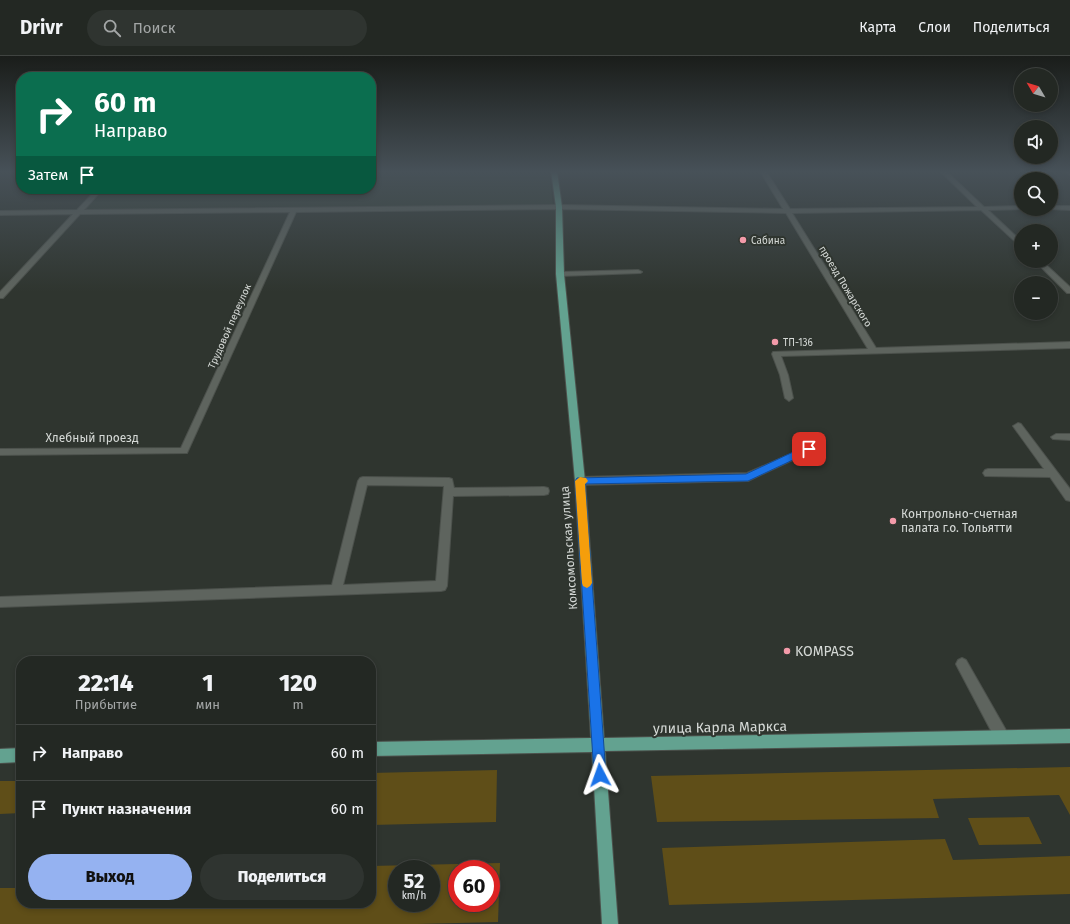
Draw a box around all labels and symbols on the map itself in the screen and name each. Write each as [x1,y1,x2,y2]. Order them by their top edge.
north arrow [1014,68,1058,112]
marker: Сабина [738,235,748,245]
place label: Сабина [751,235,785,247]
street label: проезд Пожарского [816,244,874,329]
street label: Трудовой переулок [206,281,254,371]
marker: ТП-136 [770,337,780,347]
place label: ТП-136 [783,337,813,349]
street label: Хлебный проезд [45,431,139,445]
pin [792,432,826,466]
street label: Комсомольская улица [558,486,580,610]
place label: Контрольно-счетная палата г.о. Тольятти [901,507,1018,535]
marker: Контрольно-счетная палата г.о. Тольятти [888,516,898,526]
place label: KOMPASS [795,643,854,660]
marker: KOMPASS [782,646,792,656]
street label: улица Карла Маркса [653,718,787,737]
position arrow [579,754,621,796]
speed limit sign: 60 [448,860,500,912]

